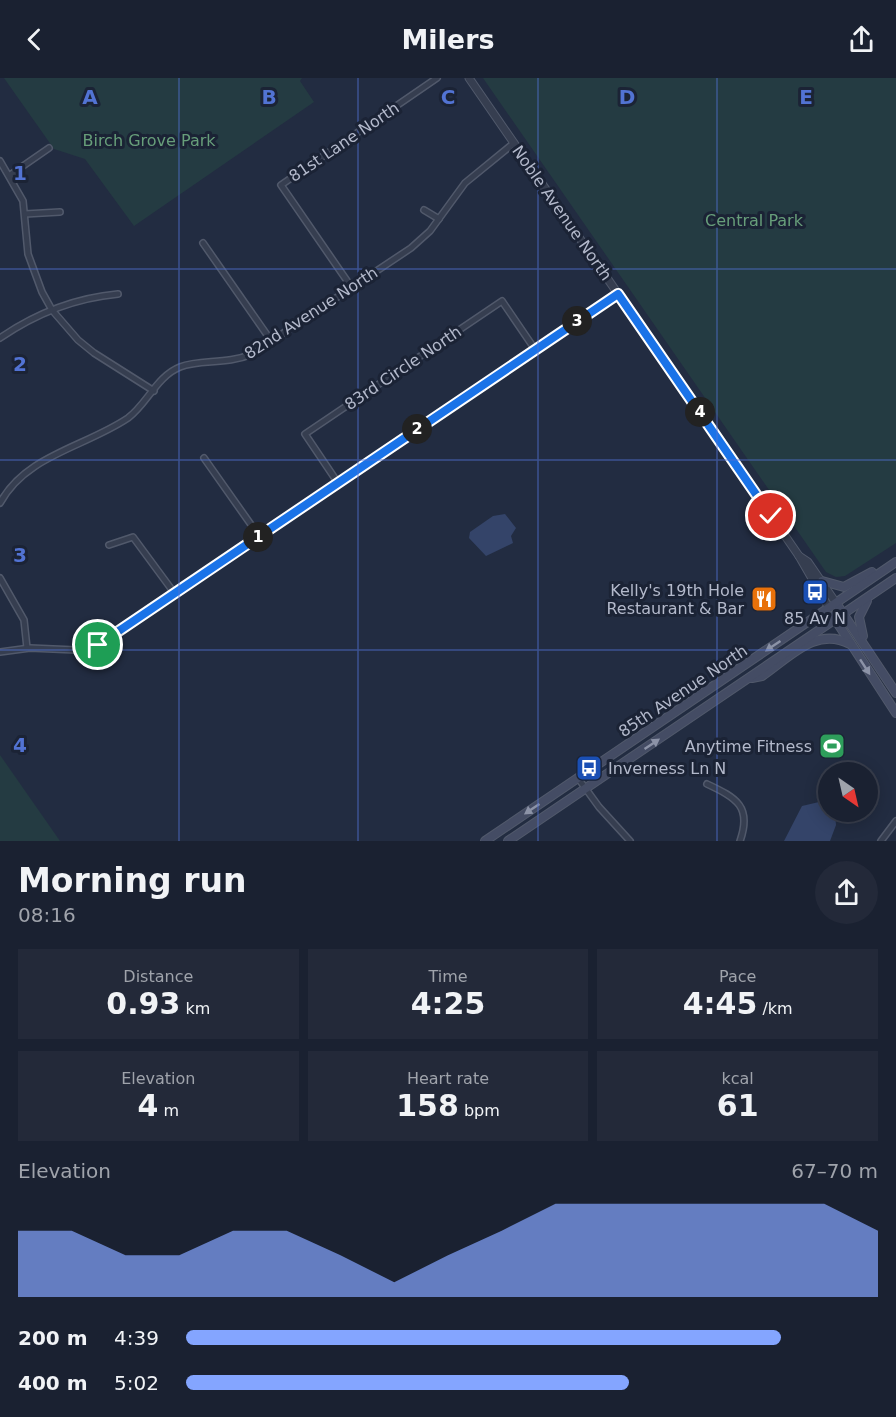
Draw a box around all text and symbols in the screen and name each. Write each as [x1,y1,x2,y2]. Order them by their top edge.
icon: back [18,23,51,56]
icon: share [845,23,878,56]
text: Milers [401,24,495,55]
text: A [82,85,98,109]
text: B [261,85,277,109]
text: C [441,85,455,109]
text: D [619,85,635,109]
text: E [799,85,813,109]
street label: 81st Lane North [285,98,403,186]
park label: Birch Grove Park [82,131,216,150]
street label: Noble Avenue North [508,142,616,284]
text: 1 [13,161,27,185]
park label: Central Park [705,211,804,230]
street label: 82nd Avenue North [241,263,381,363]
pin: 3 [562,306,592,336]
text: 3 [571,311,583,330]
street label: 83rd Circle North [341,322,465,414]
text: 2 [13,352,27,376]
pin: 4 [685,397,715,427]
text: 4 [694,402,706,421]
pin: 2 [402,414,432,444]
text: 2 [411,419,423,438]
pin [745,490,796,541]
icon: check [754,499,787,532]
pin: 1 [243,522,273,552]
text: 1 [252,527,264,546]
text: 3 [13,543,27,567]
bus stop icon: 85 Av N [800,577,830,607]
place label: Kelly's 19th Hole Restaurant & Bar [606,581,744,618]
restaurant icon: Kelly's 19th Hole Restaurant & Bar [749,584,779,614]
place label: 85 Av N [784,609,846,628]
pin [72,619,123,670]
icon: arrive [81,628,114,661]
one-way arrow [765,640,781,651]
street label: 85th Avenue North [615,641,751,741]
one-way arrow [860,658,871,675]
sports icon: Anytime Fitness [817,731,847,761]
text: 4 [13,733,27,757]
place label: Anytime Fitness [685,737,812,756]
one-way arrow [643,738,659,750]
bus stop icon: Inverness Ln N [574,753,604,783]
place label: Inverness Ln N [608,759,726,778]
north arrow [818,762,878,822]
map controls [818,762,878,822]
one-way arrow [524,803,540,815]
text: Morning run [18,861,246,900]
button: share [815,861,878,924]
text: 08:16 [18,903,76,927]
text: Distance [123,967,193,986]
text: Time [428,967,468,986]
text: Pace [719,967,756,986]
text: 0.93 [106,986,180,1021]
text: 4:25 [411,986,485,1021]
text: 4:45 [683,986,757,1021]
text: km [180,999,210,1018]
text: /km [757,999,793,1018]
text: Elevation [121,1069,195,1088]
text: Heart rate [407,1069,489,1088]
text: kcal [722,1069,754,1088]
text: 4 [138,1088,158,1123]
text: 158 [396,1088,459,1123]
text: 61 [717,1088,759,1123]
text: m [158,1101,179,1120]
text: bpm [459,1101,500,1120]
text: Elevation [18,1159,111,1183]
text: 67–70 m [791,1159,878,1183]
text: 200 m [18,1326,88,1350]
text: 4:39 [114,1326,159,1350]
text: 400 m [18,1371,88,1395]
text: 5:02 [114,1371,159,1395]

